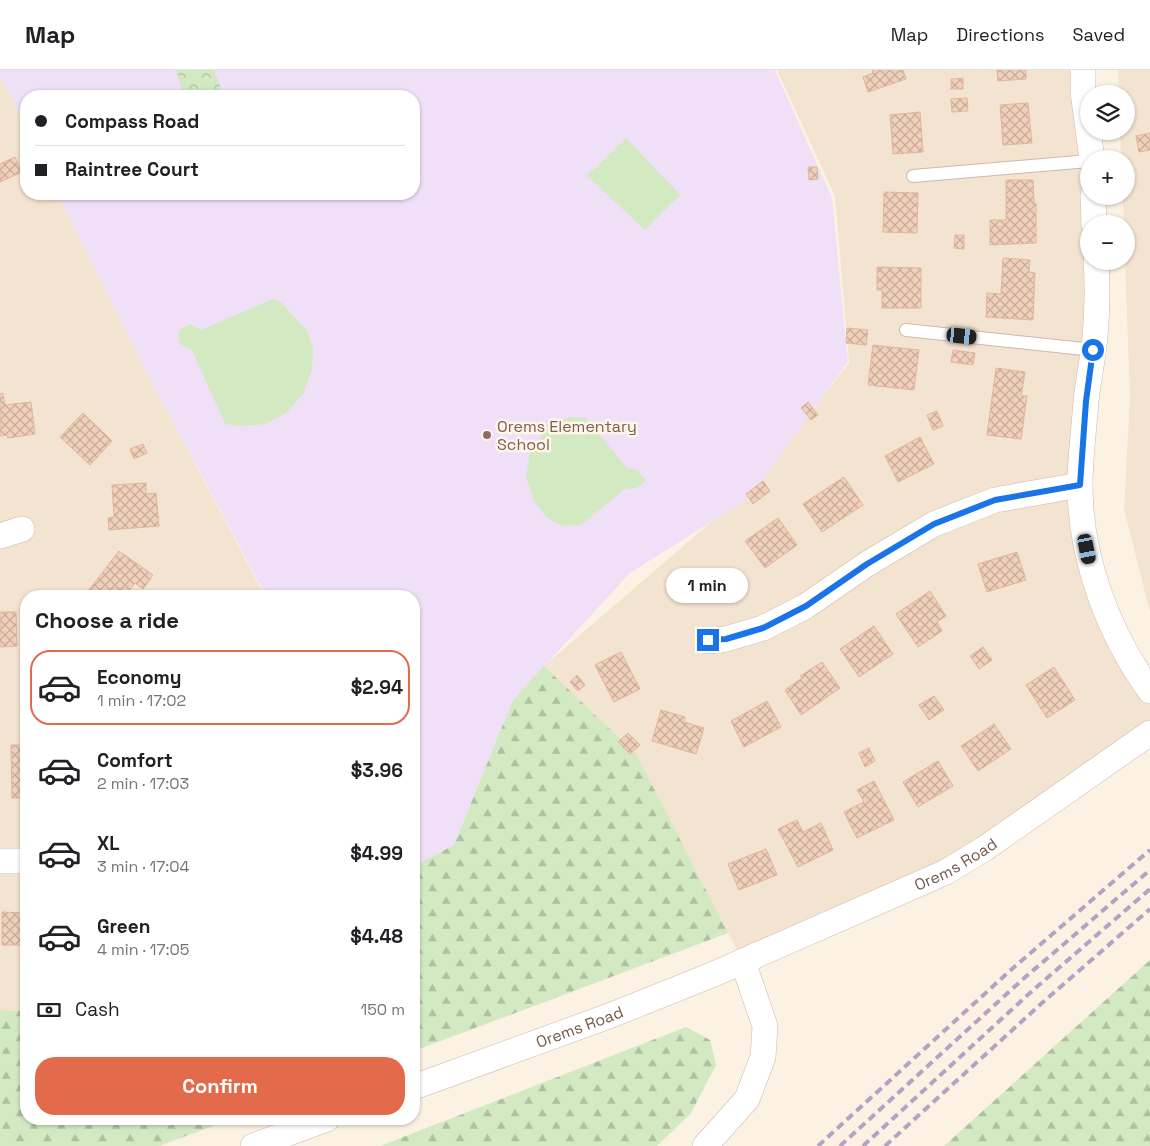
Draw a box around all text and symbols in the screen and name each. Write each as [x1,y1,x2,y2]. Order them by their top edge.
text: Map [25,19,75,50]
text: Map [891,23,928,46]
text: Directions [956,23,1045,46]
text: Saved [1073,23,1125,46]
map controls [1080,85,1135,270]
button: layers [1080,85,1135,140]
text: Compass Road [65,109,199,134]
button: + [1080,150,1135,205]
text: Raintree Court [65,157,199,182]
button: − [1080,215,1135,270]
car [946,327,977,345]
route start [1082,339,1104,361]
place label: Orems Elementary School [497,416,637,455]
marker: Orems Elementary School [481,429,493,441]
car [1076,533,1097,565]
callout: 1 min [667,568,749,602]
text: 1 min [687,575,727,596]
text: Choose a ride [35,606,179,634]
route end [697,629,719,651]
icon: car [37,665,82,710]
text: Economy [97,665,181,690]
text: $2.94 [351,675,403,700]
text: 1 min · 17:02 [97,690,186,711]
icon: car [37,748,82,793]
text: Comfort [97,748,173,773]
text: $3.96 [351,758,403,783]
text: 2 min · 17:03 [97,773,189,794]
icon: car [37,831,82,876]
text: XL [97,831,120,856]
street label: Orems Road [911,833,1001,896]
text: $4.99 [350,841,403,866]
text: 3 min · 17:04 [97,856,190,877]
icon: car [37,914,82,959]
text: Green [97,914,150,939]
text: $4.48 [350,924,403,949]
text: 4 min · 17:05 [97,939,189,960]
icon: cash [35,996,63,1024]
text: Cash [75,997,120,1022]
text: 150 m [361,999,405,1020]
street label: Orems Road [533,1001,626,1053]
button: Confirm [35,1057,405,1115]

